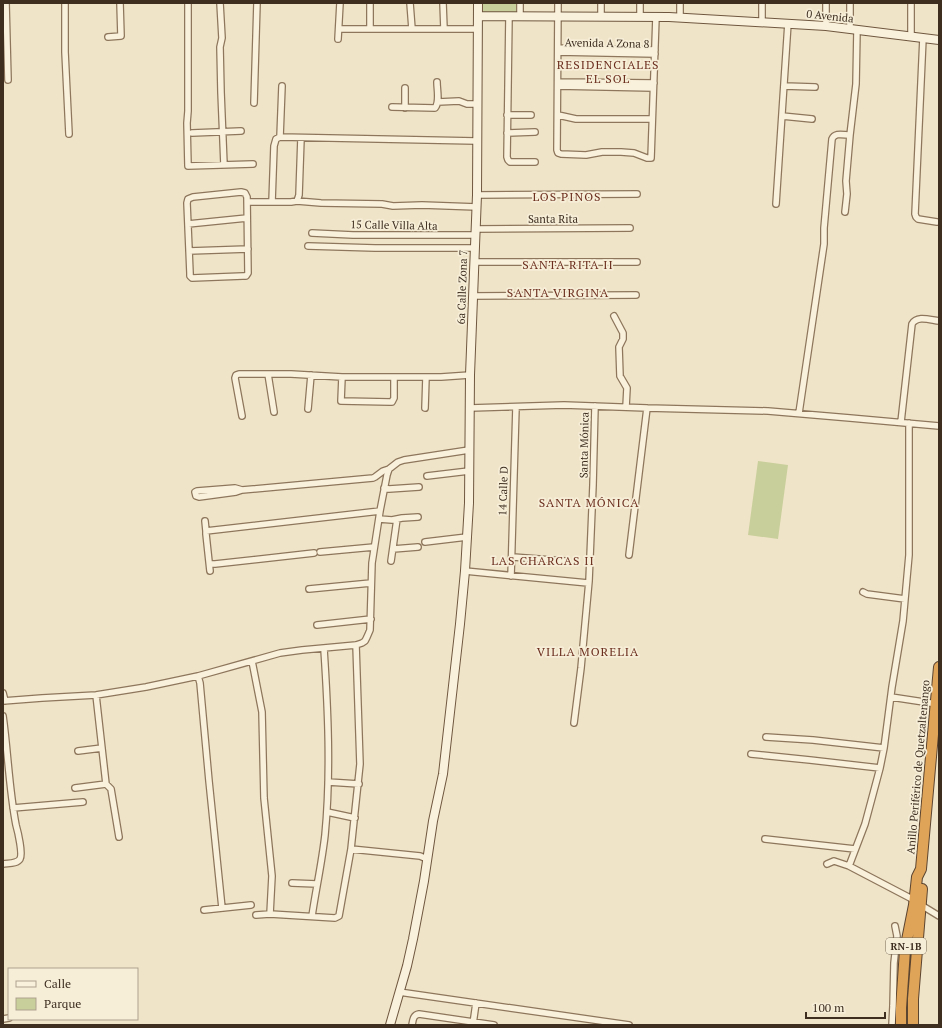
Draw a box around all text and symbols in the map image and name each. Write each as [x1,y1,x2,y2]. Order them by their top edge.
street label: 0 Avenida [806,7,855,25]
street label: Avenida A Zona 8 [565,35,650,51]
district label: RESIDENCIALES EL SOL [557,57,659,86]
district label: LOS PINOS [532,189,602,204]
street label: Santa Rita [528,212,579,226]
street label: 15 Calle Villa Alta [350,217,438,233]
street label: 6a Calle Zona 7 [454,249,470,325]
district label: SANTA RITA II [522,257,614,272]
district label: SANTA VIRGINA [507,285,609,300]
street label: Santa Mónica [576,411,592,478]
street label: 14 Calle D [495,466,511,516]
district label: SANTA MÓNICA [539,495,639,510]
district label: LAS CHARCAS II [491,553,595,568]
district label: VILLA MORELIA [537,644,639,659]
street label: Anillo Periférico de Quetzaltenango [903,679,933,855]
road number: RN-1B [886,938,926,954]
legend [8,968,138,1020]
text: Calle [44,976,71,991]
scale bar [806,994,885,1020]
text: Parque [44,996,81,1011]
text: 100 m [812,1000,845,1015]

